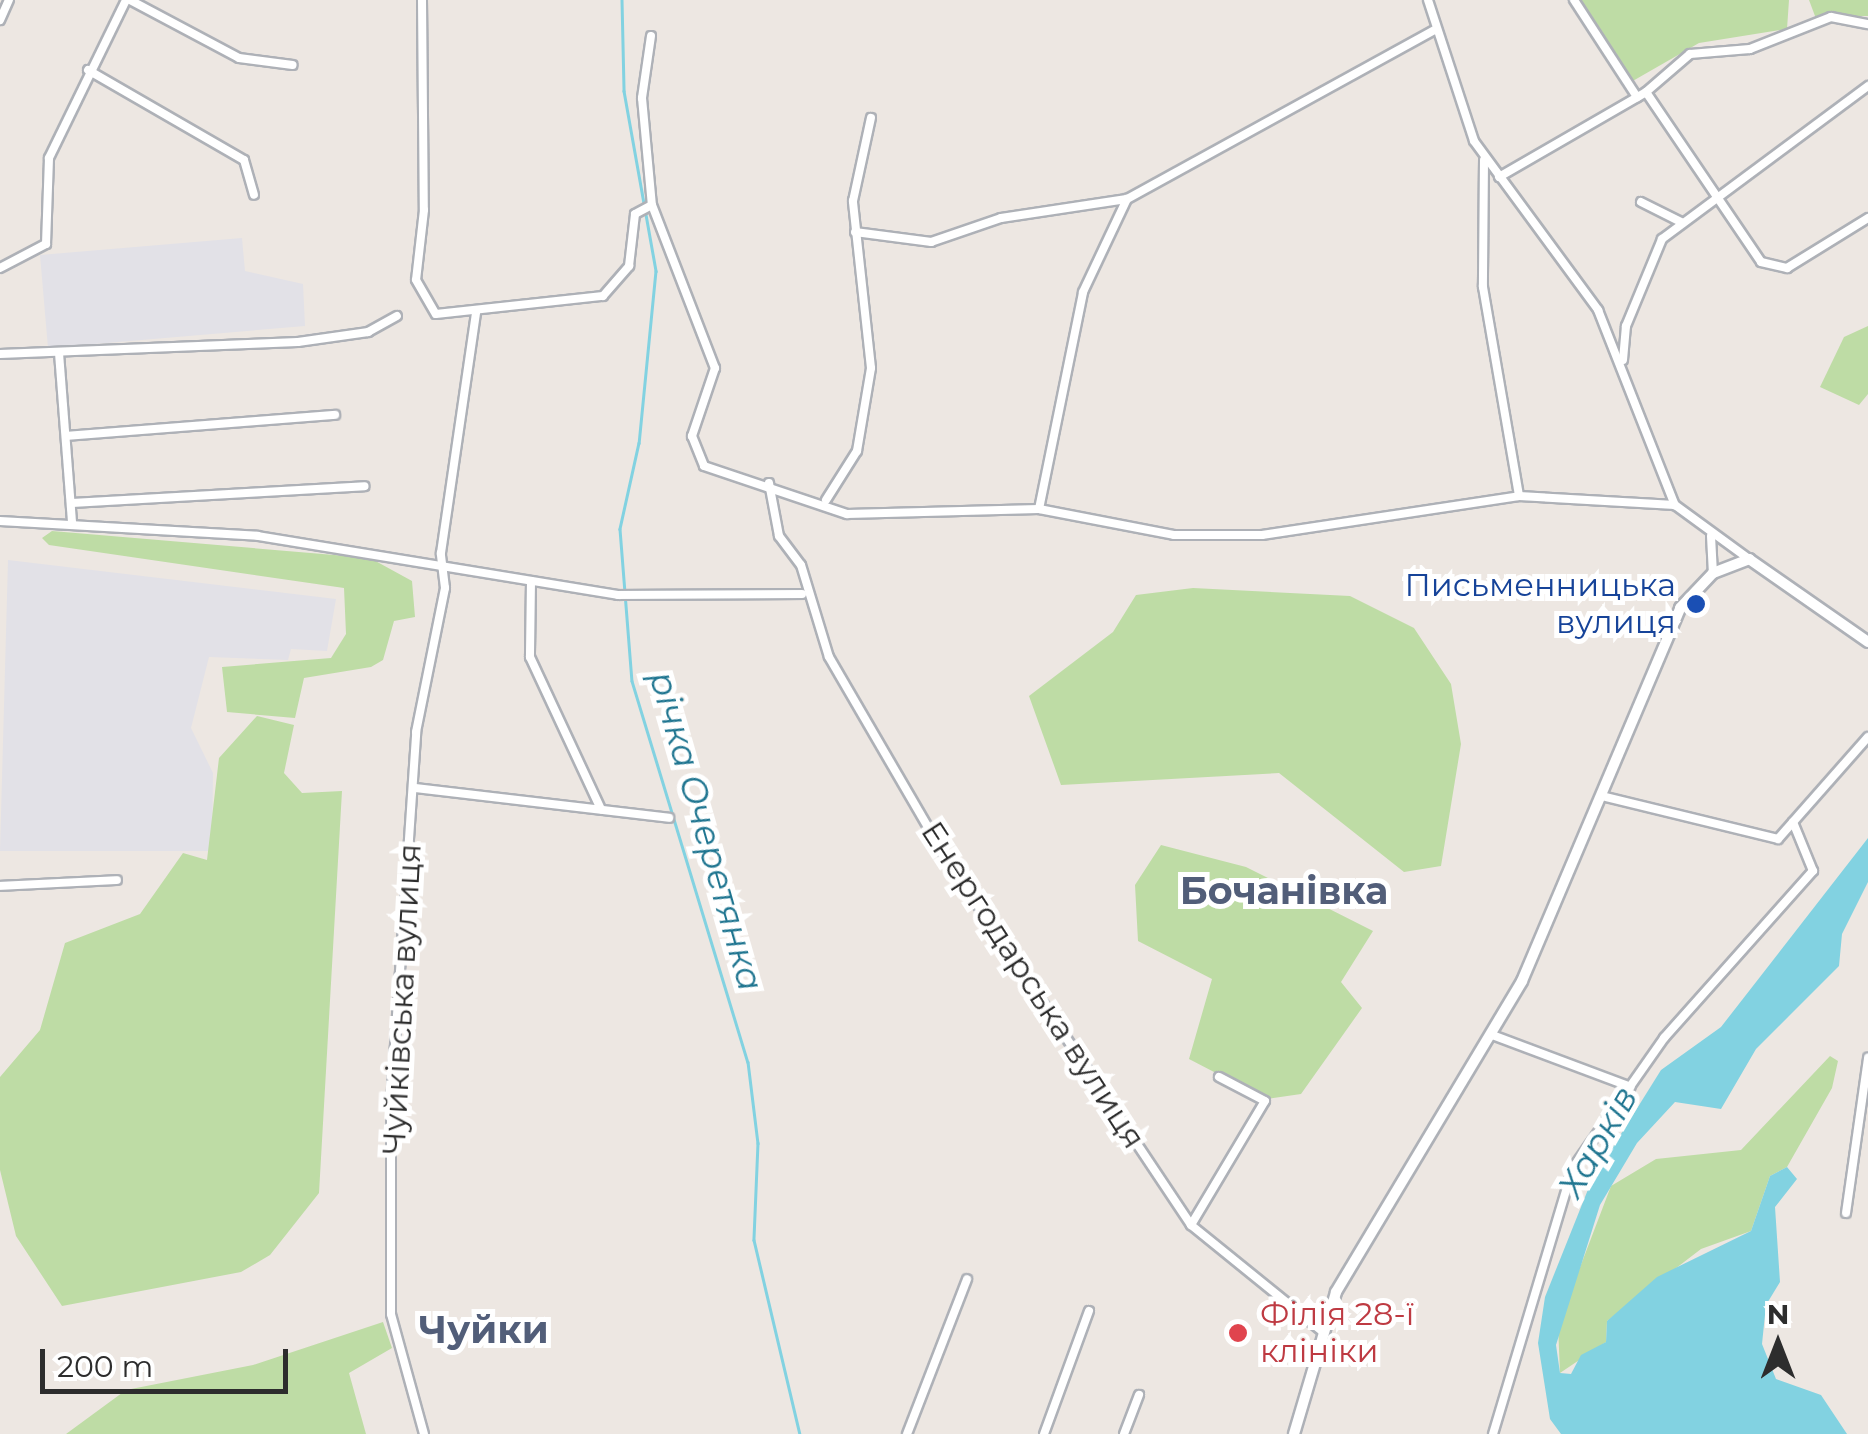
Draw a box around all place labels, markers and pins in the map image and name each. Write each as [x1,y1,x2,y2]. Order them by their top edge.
place label: Письменницька вулиця [1404,567,1676,642]
marker: Письменницька вулиця [1685,593,1707,615]
place label: Філія 28-ї клініки [1260,1296,1414,1371]
marker: Філія 28-ї клініки [1225,1320,1251,1346]

